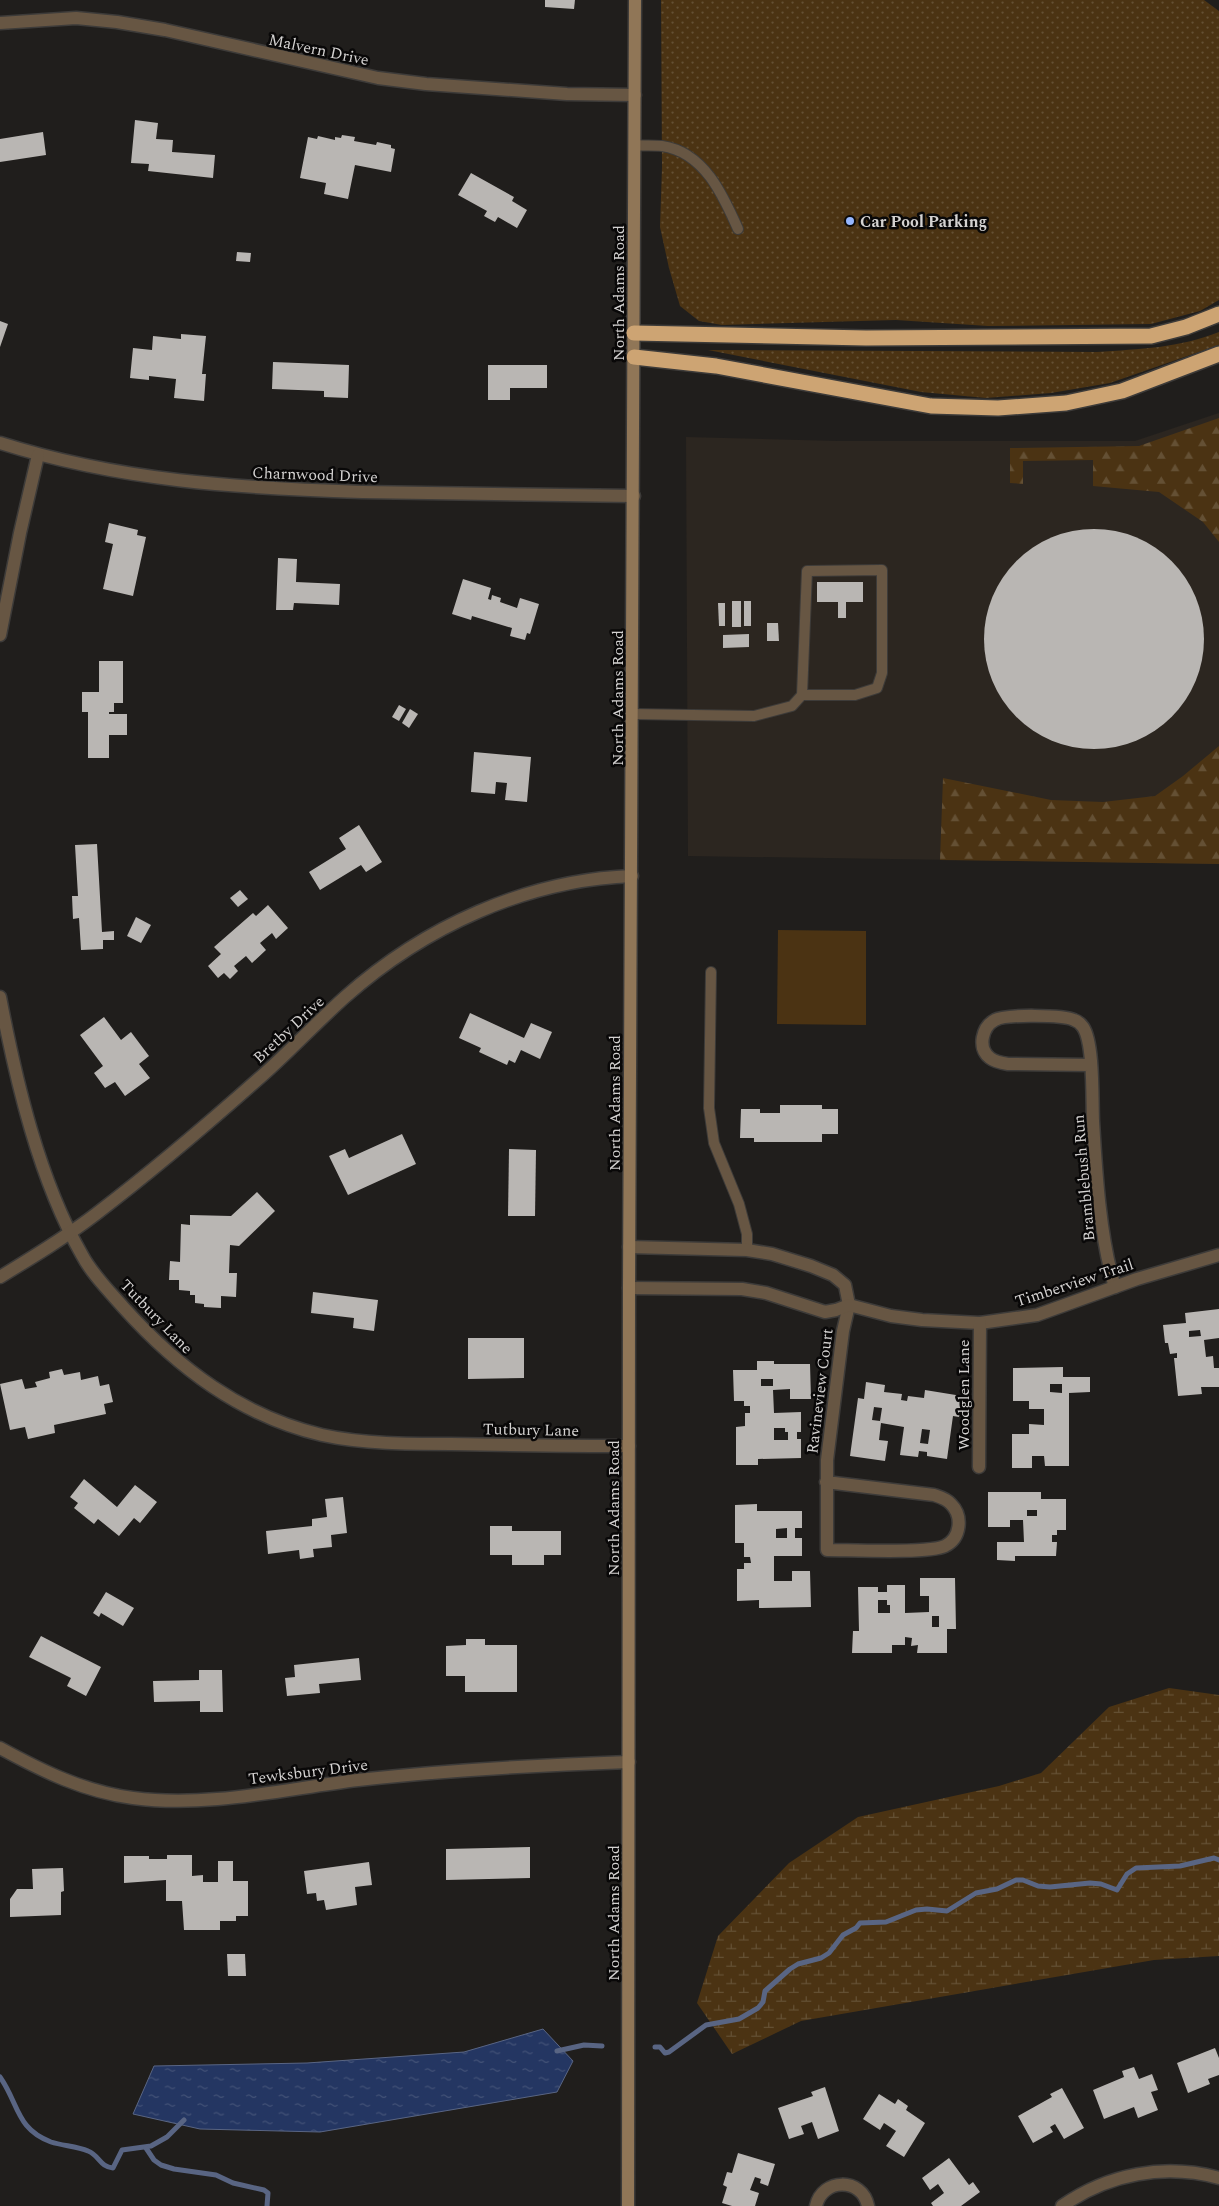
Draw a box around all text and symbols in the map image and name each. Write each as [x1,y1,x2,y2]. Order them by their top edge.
street label: Malvern Drive [266,28,371,72]
place label: Car Pool Parking [860,210,987,234]
marker: Car Pool Parking [844,215,856,227]
street label: North Adams Road [607,225,631,361]
street label: Charnwood Drive [252,461,378,489]
street label: North Adams Road [606,630,630,766]
street label: Bretby Drive [248,990,330,1069]
street label: North Adams Road [603,1035,627,1171]
street label: Bramblebush Run [1067,1114,1101,1242]
street label: Timberview Trail [1012,1252,1137,1313]
street label: Tutbury Lane [114,1274,198,1360]
street label: Ravineview Court [800,1327,840,1455]
street label: Woodglen Lane [952,1339,976,1451]
street label: Tutbury Lane [483,1417,579,1443]
street label: North Adams Road [602,1440,626,1576]
street label: Tewksbury Drive [247,1753,369,1791]
street label: North Adams Road [602,1845,626,1981]

